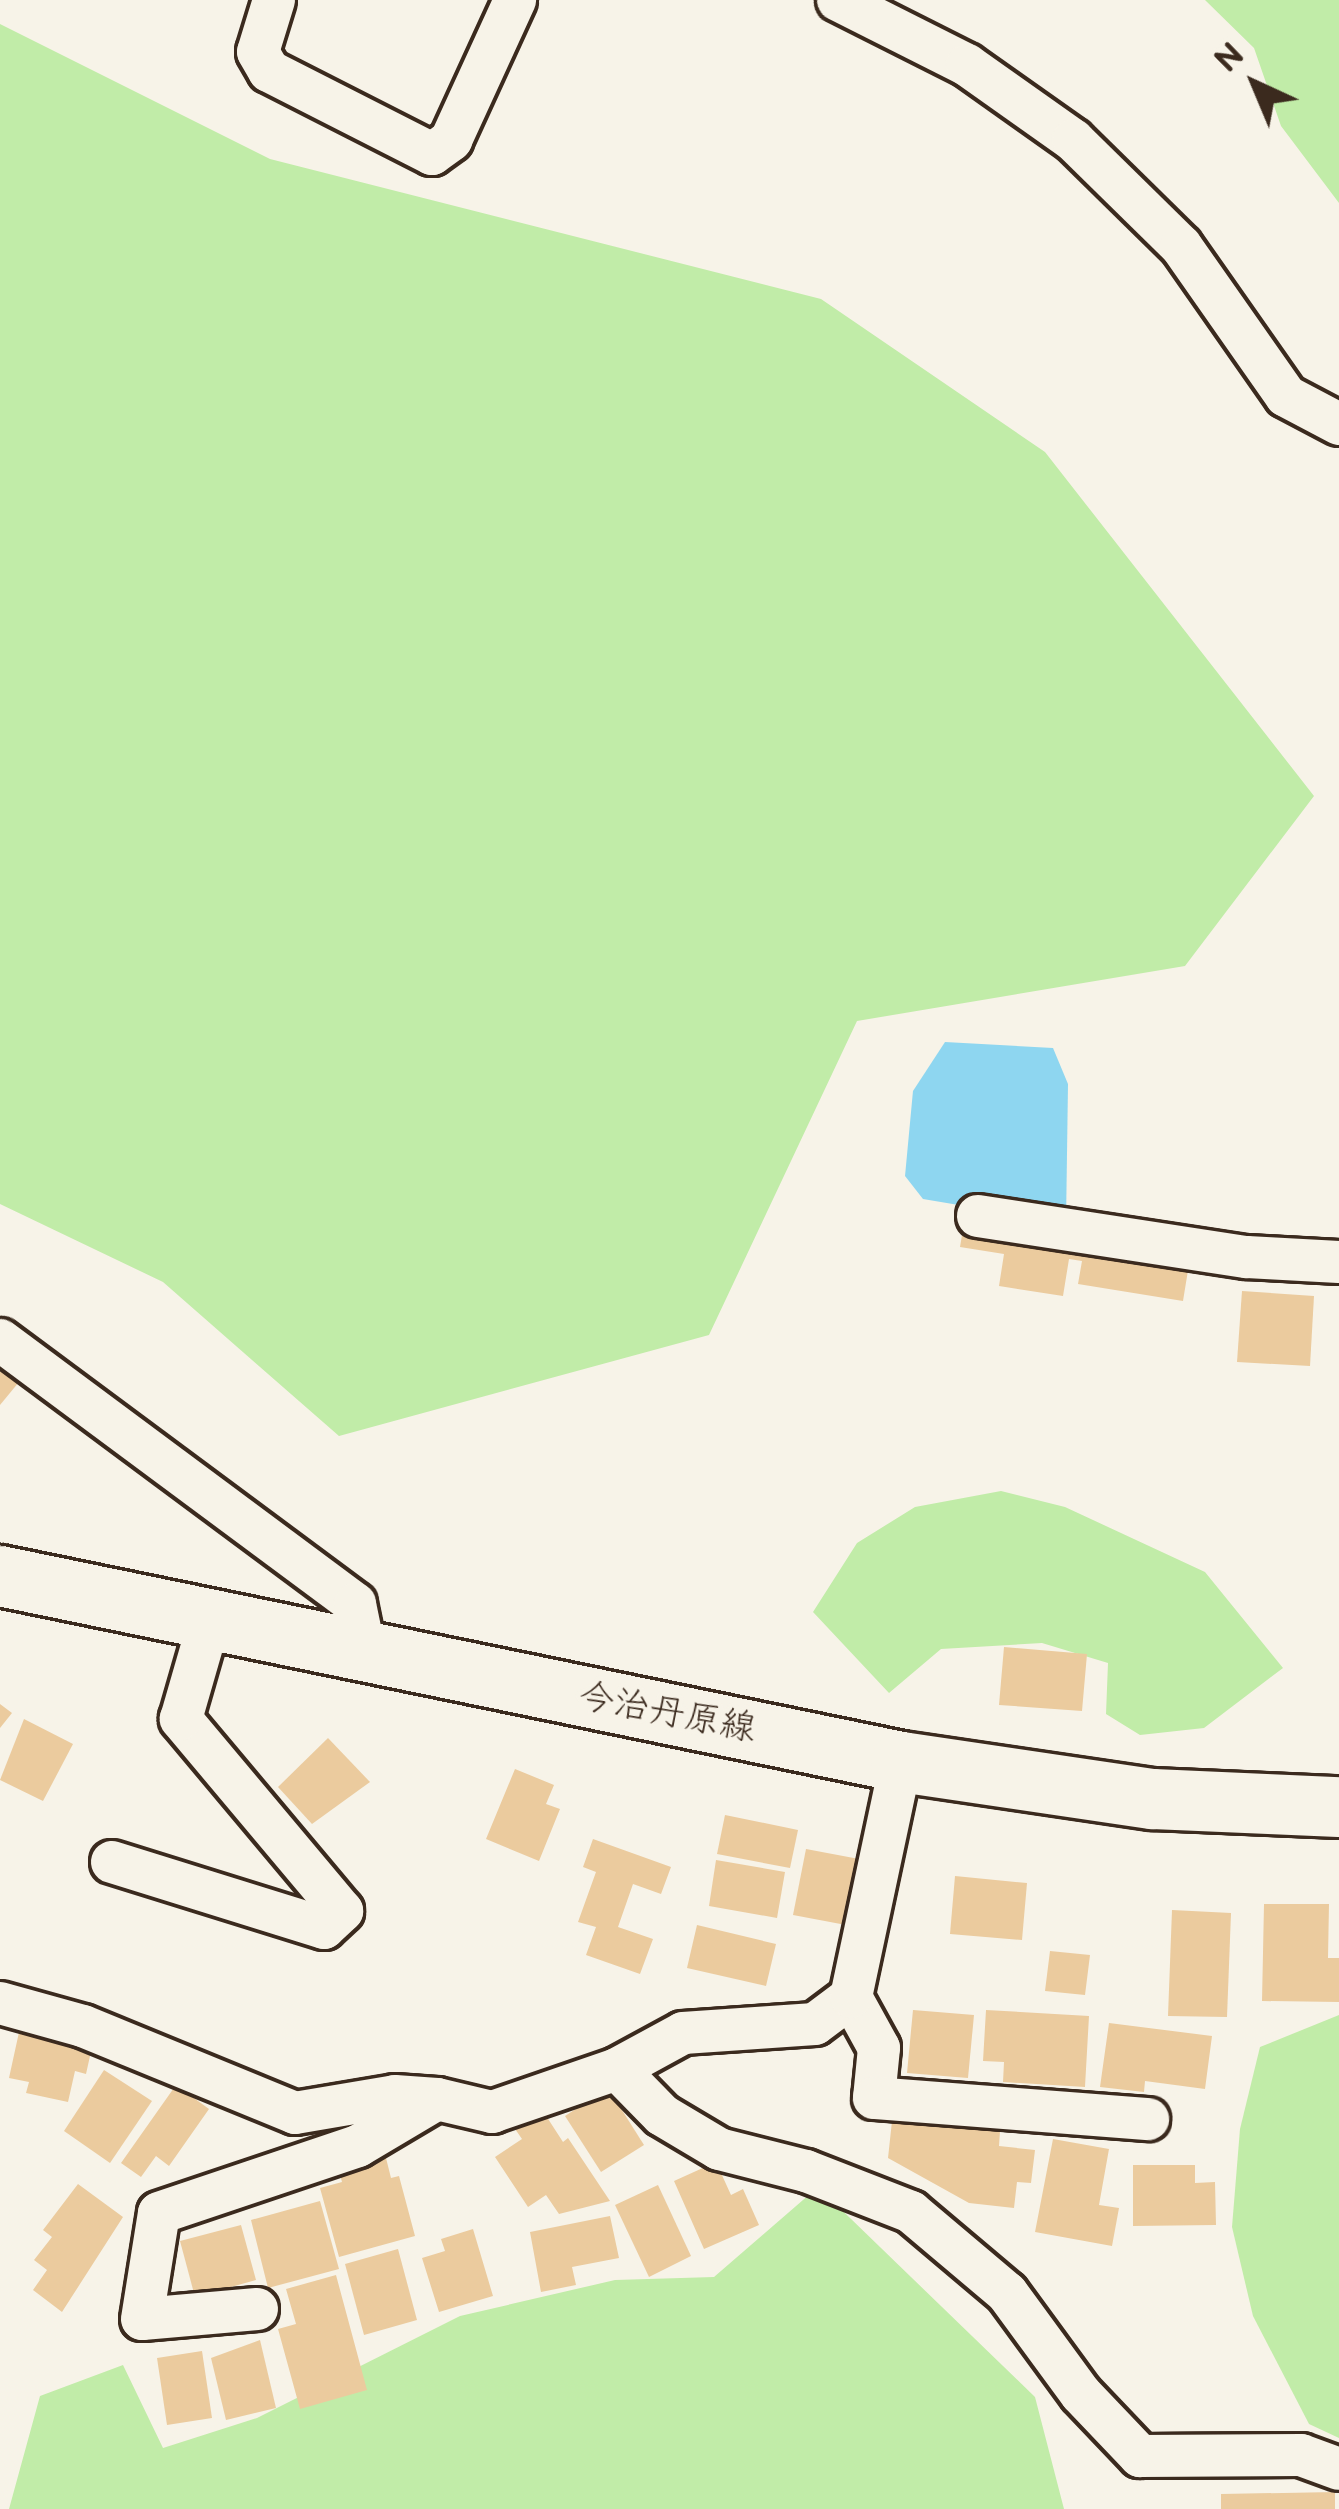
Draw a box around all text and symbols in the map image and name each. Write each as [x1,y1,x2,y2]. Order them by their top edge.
north arrow [1195,24,1315,144]
text: N [1207,35,1253,81]
street label: 今治丹原線 [575,1675,759,1751]

